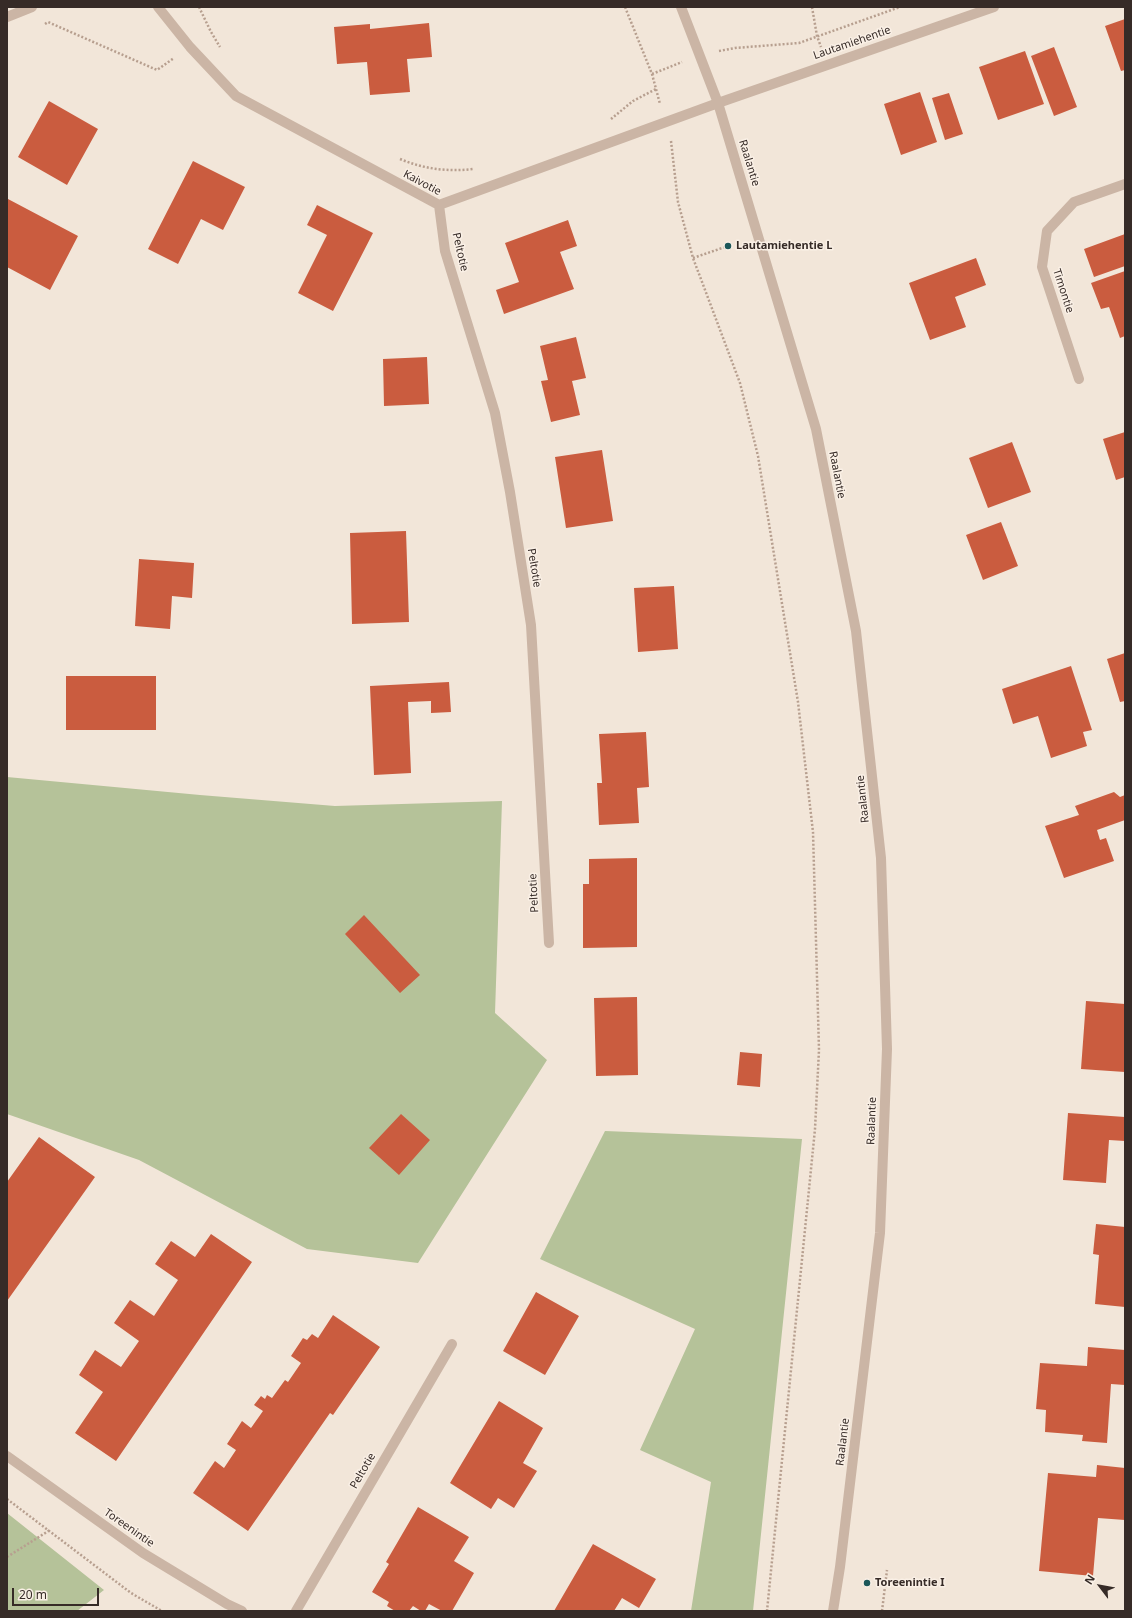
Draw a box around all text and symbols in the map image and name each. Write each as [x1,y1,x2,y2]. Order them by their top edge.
street label: Lautamiehentie [812,24,892,62]
street label: Raalantie [736,138,762,188]
street label: Kaivotie [401,168,443,198]
street label: Peltotie [449,231,471,273]
place label: Lautamiehentie L [736,239,832,253]
marker: Lautamiehentie L [723,241,733,251]
street label: Timontie [1050,267,1076,315]
street label: Raalantie [826,450,848,500]
street label: Peltotie [524,548,544,588]
street label: Raalantie [854,774,872,824]
street label: Peltotie [526,873,542,913]
street label: Raalantie [865,1097,879,1145]
street label: Raalantie [834,1417,852,1467]
street label: Peltotie [347,1451,379,1491]
street label: Toreenintie [101,1506,157,1550]
north arrow [1080,1566,1120,1606]
text: N [1081,1572,1098,1587]
place label: Toreenintie I [875,1576,945,1590]
marker: Toreenintie I [862,1578,872,1588]
scale bar [14,1580,101,1606]
text: 20 m [19,1586,47,1603]

